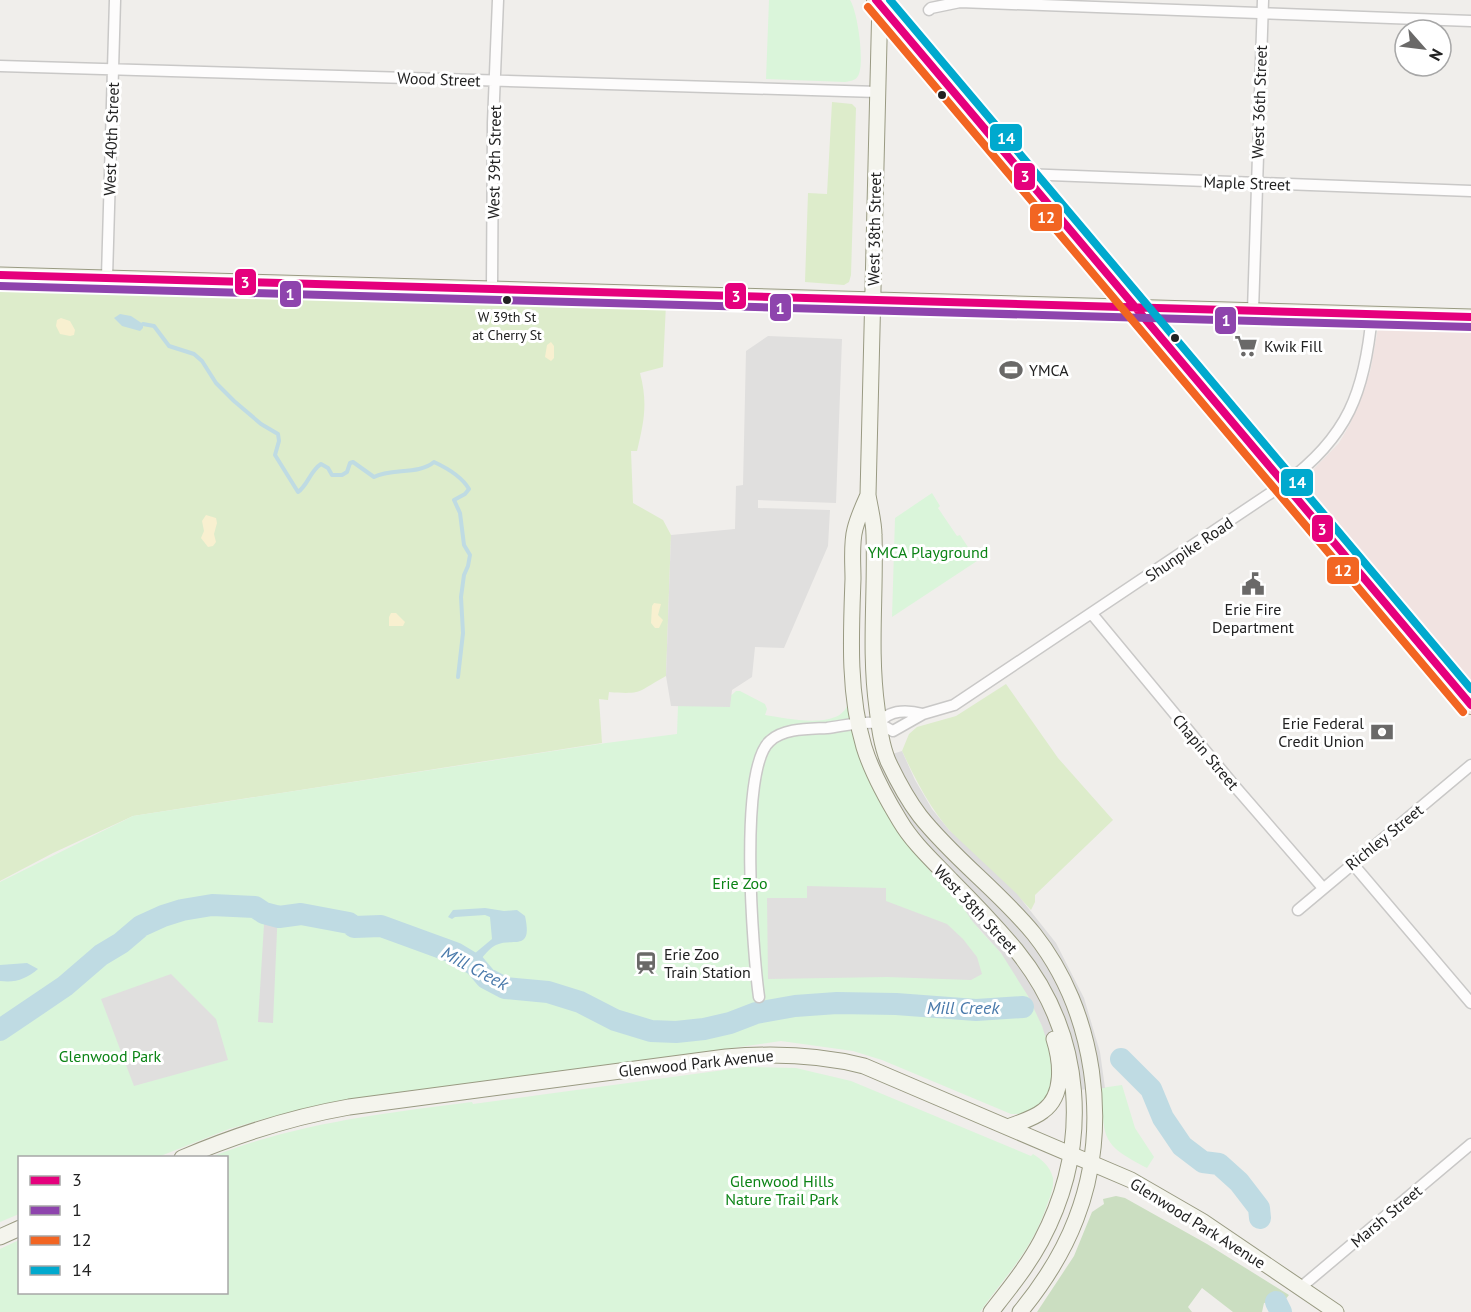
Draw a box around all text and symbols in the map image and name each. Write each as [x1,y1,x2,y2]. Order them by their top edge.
north arrow [1393,18,1453,78]
street label: West 36th Street [1247,44,1271,159]
text: N [1425,46,1448,64]
street label: Wood Street [397,68,482,90]
street label: West 40th Street [99,81,123,196]
unlabelled marker [936,89,948,101]
street label: West 39th Street [483,104,505,219]
line badge: 14 [989,123,1023,152]
text: 14 [997,128,1015,148]
line badge: 3 [1013,162,1036,191]
text: 3 [1020,166,1030,186]
street label: West 38th Street [863,171,885,286]
street label: Maple Street [1203,171,1291,195]
line badge: 12 [1029,203,1063,232]
text: 12 [1037,207,1055,227]
line badge: 3 [234,268,257,296]
text: 3 [240,272,250,292]
line badge: 1 [279,280,302,308]
line badge: 3 [724,282,747,310]
text: 1 [285,284,295,304]
text: 3 [731,286,741,306]
line badge: 1 [769,293,792,322]
marker: W 39th St at Cherry St [501,294,513,306]
text: 1 [775,298,785,318]
line badge: 1 [1214,306,1237,335]
place label: W 39th St at Cherry St [472,308,542,344]
text: 1 [1221,310,1231,330]
unlabelled marker [1169,332,1181,344]
supermarket icon: Kwik Fill [1233,333,1259,359]
place label: Kwik Fill [1264,336,1323,356]
sports icon: YMCA [998,357,1024,383]
place label: YMCA [1029,360,1069,380]
line badge: 14 [1280,468,1314,497]
text: 14 [1288,472,1306,492]
street label: Shunpike Road [1141,512,1237,586]
line badge: 3 [1311,514,1334,543]
text: 3 [1317,519,1327,539]
park label: YMCA Playground [868,542,988,562]
line badge: 12 [1326,556,1360,585]
text: 12 [1334,560,1352,580]
public building icon: Erie Fire Department [1240,571,1266,597]
place label: Erie Fire Department [1212,599,1294,637]
street label: Chapin Street [1169,710,1244,794]
place label: Erie Federal Credit Union [1278,713,1364,751]
bank icon: Erie Federal Credit Union [1369,719,1395,745]
street label: Richley Street [1341,799,1427,874]
street label: West 38th Street [930,861,1023,958]
park label: Erie Zoo [712,873,768,893]
water label: Mill Creek [438,941,513,996]
place label: Erie Zoo Train Station [664,944,751,982]
station icon: Erie Zoo Train Station [633,950,659,976]
water label: Mill Creek [927,996,1000,1019]
street label: Glenwood Park Avenue [618,1045,774,1081]
park label: Glenwood Park [59,1046,162,1066]
legend [18,1156,228,1294]
text: 3 [72,1168,82,1191]
park label: Glenwood Hills Nature Trail Park [725,1171,839,1209]
street label: Glenwood Park Avenue [1127,1173,1269,1273]
street label: Marsh Street [1346,1180,1426,1252]
text: 1 [72,1198,82,1221]
text: 12 [72,1228,92,1251]
text: 14 [72,1258,92,1281]

